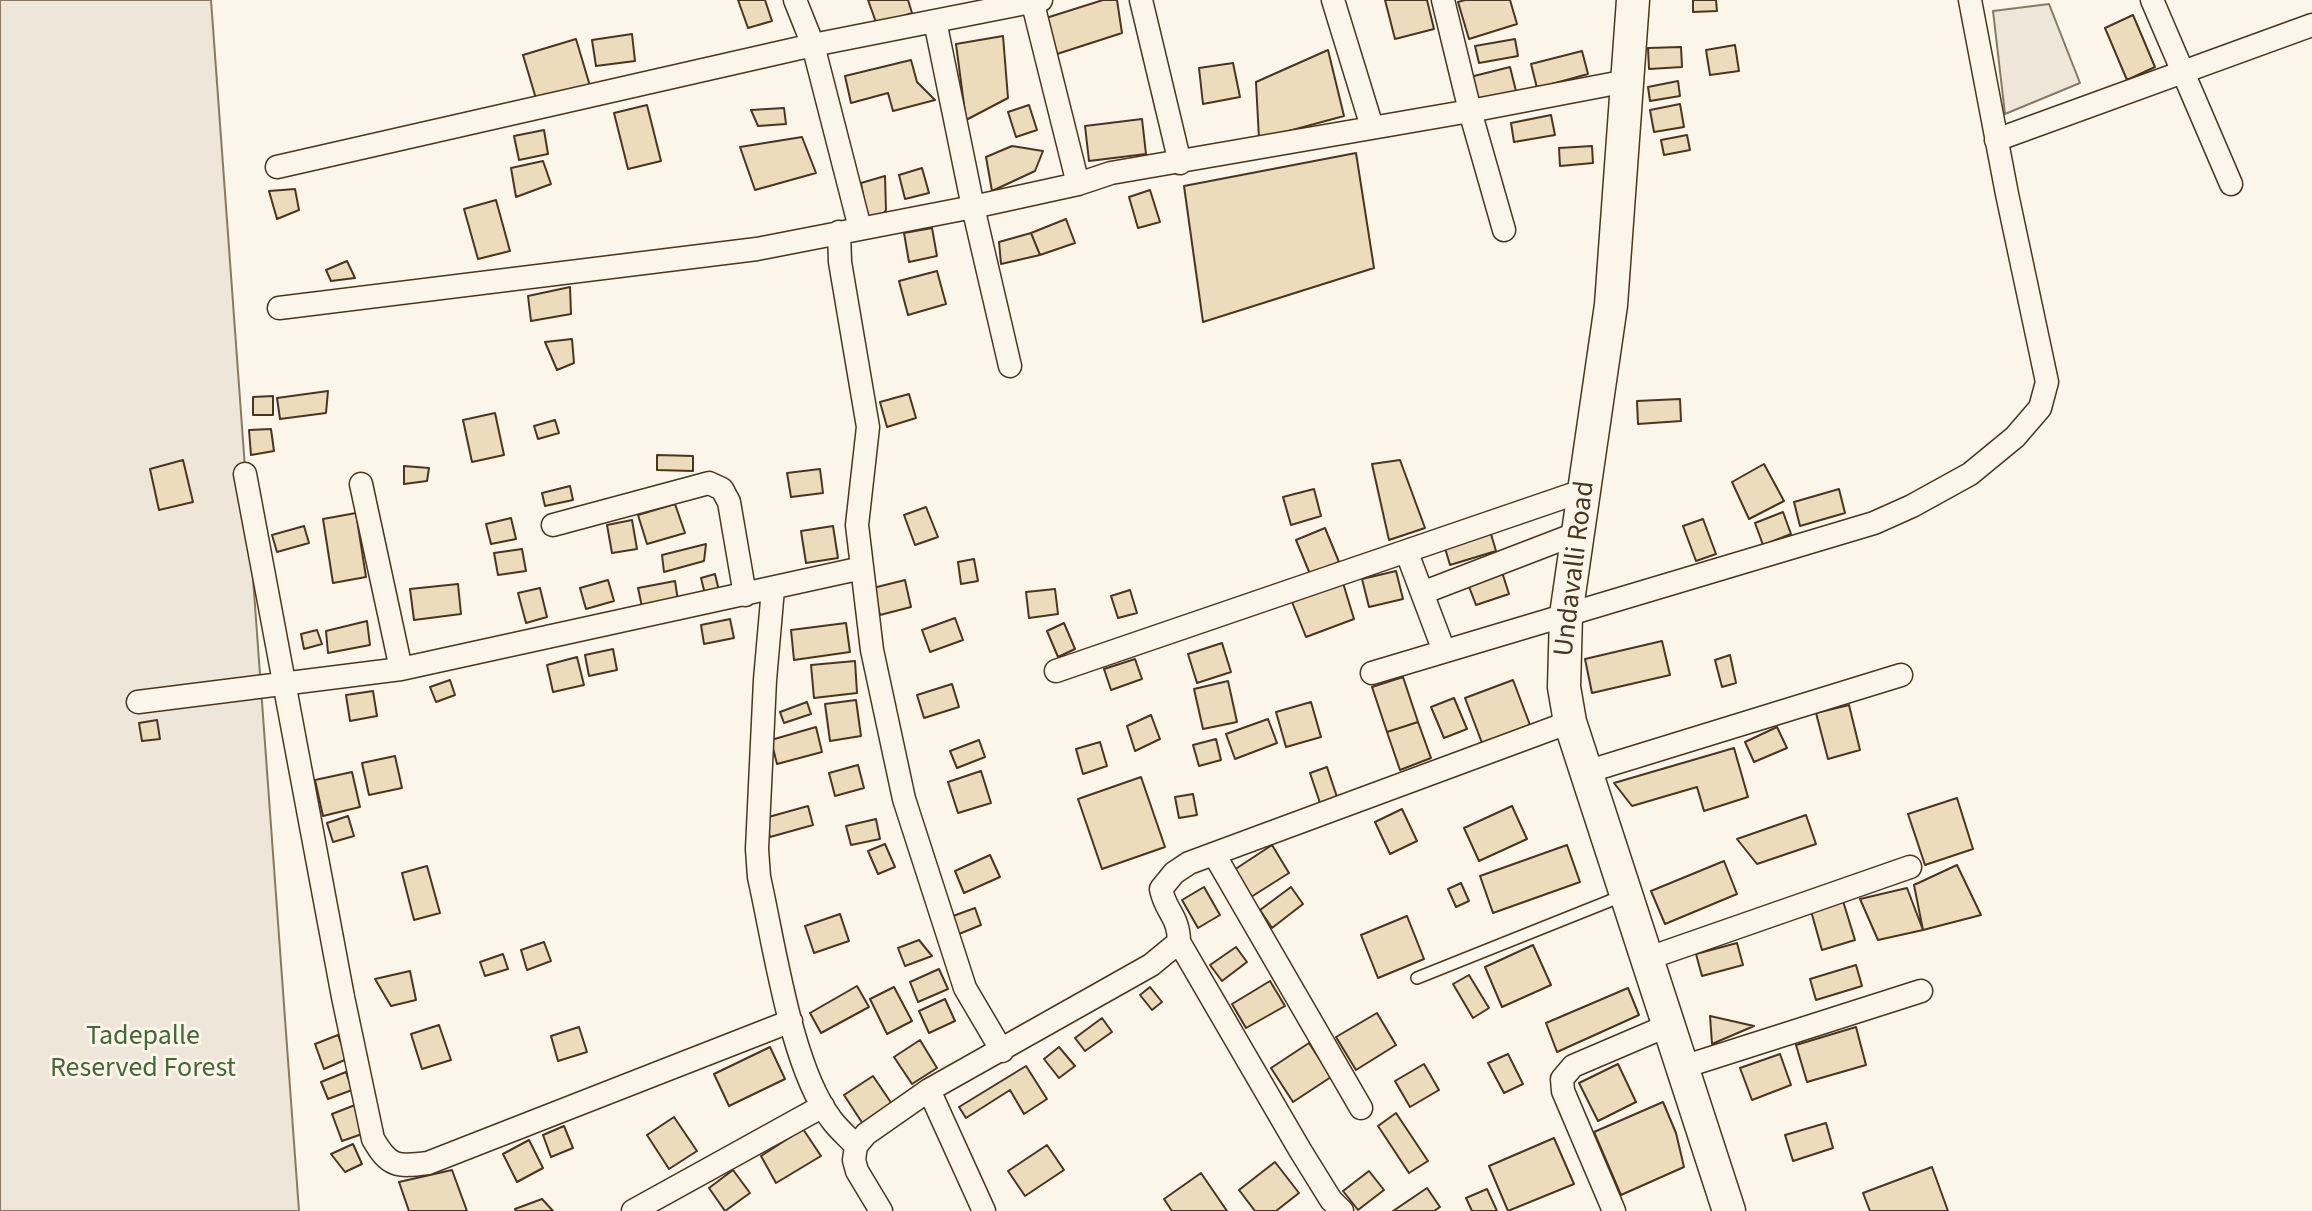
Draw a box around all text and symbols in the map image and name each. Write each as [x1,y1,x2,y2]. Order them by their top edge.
street label: Undavalli Road [1549,479,1603,659]
park label: Tadepalle Reserved Forest [50,1021,236,1087]

